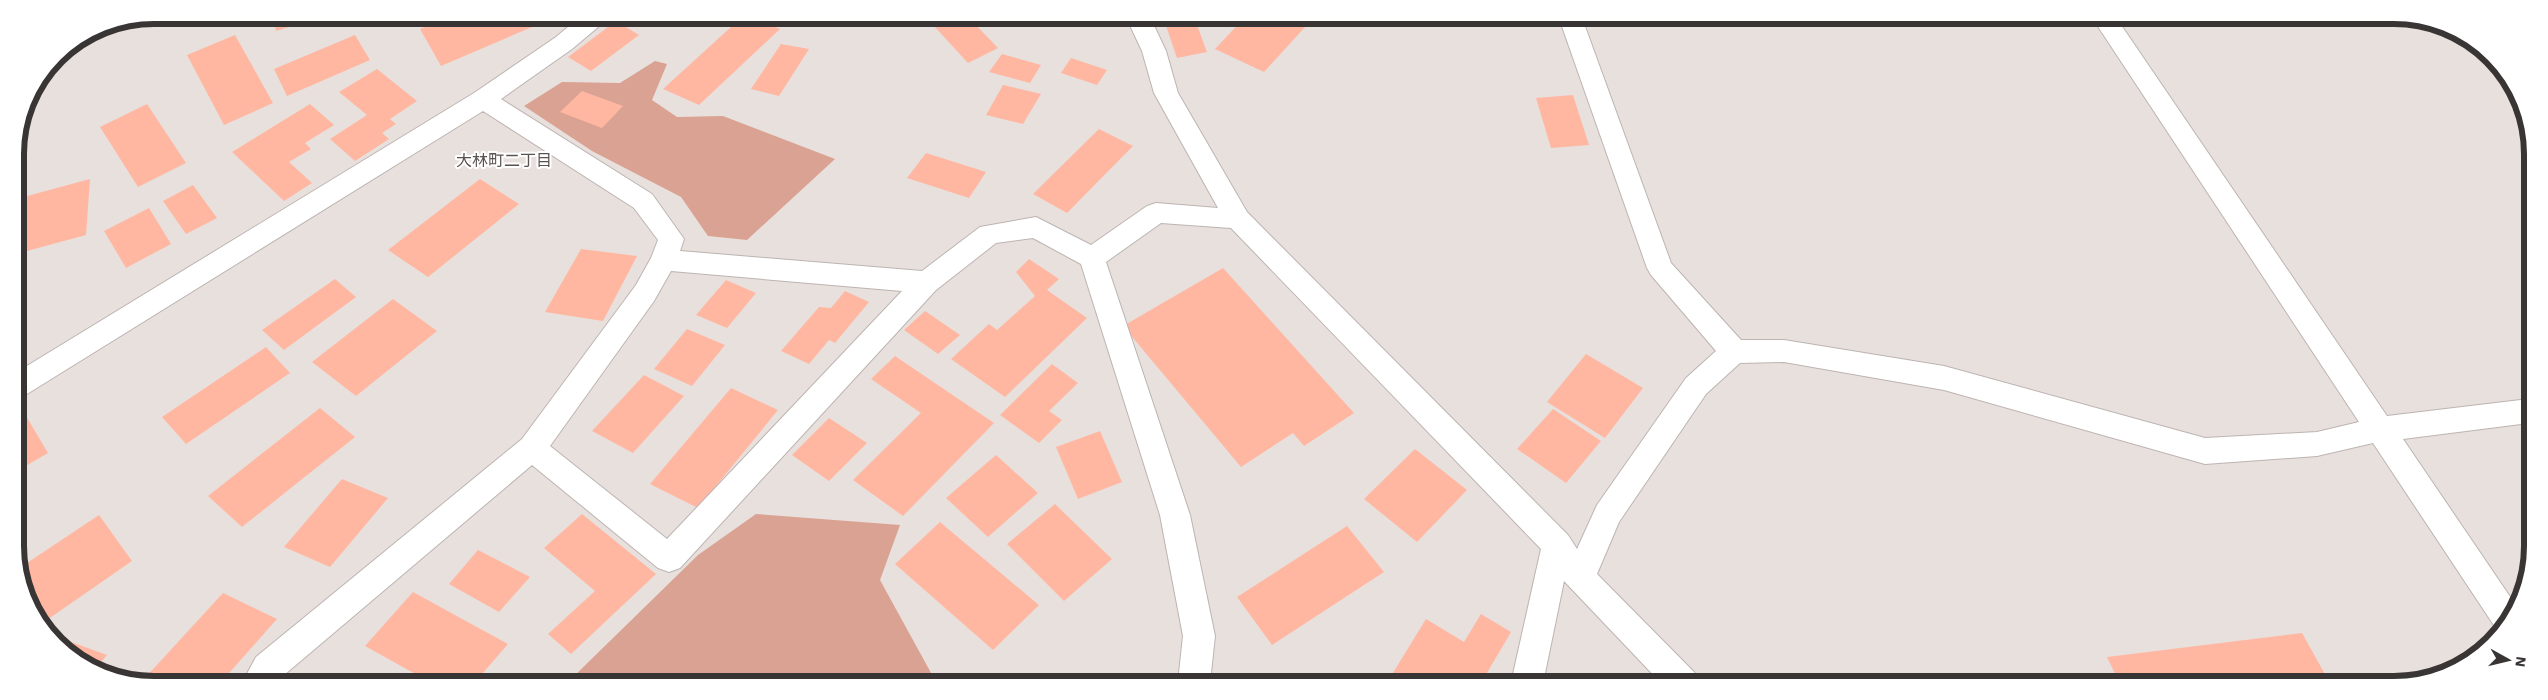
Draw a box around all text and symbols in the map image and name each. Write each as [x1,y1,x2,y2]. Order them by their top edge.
district label: 大林町二丁目 [456,151,552,170]
north arrow [2483,635,2533,685]
text: N [2512,656,2530,668]

